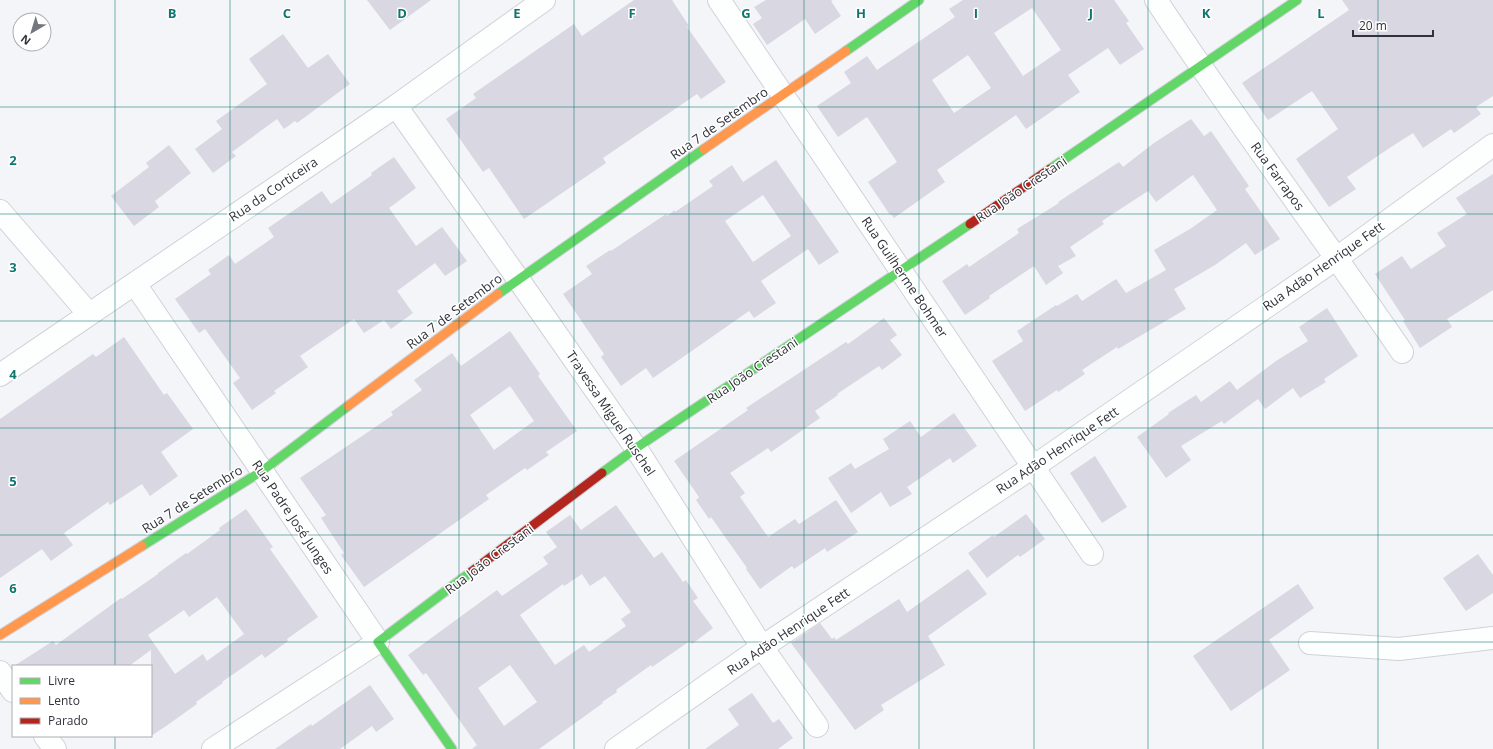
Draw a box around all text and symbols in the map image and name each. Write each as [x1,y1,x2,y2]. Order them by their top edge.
text: B [168,4,177,22]
text: C [283,4,291,22]
text: D [397,4,407,22]
text: E [513,4,521,22]
text: F [628,4,636,22]
text: G [741,4,751,22]
text: H [856,4,866,22]
text: I [974,4,978,22]
text: J [1088,4,1093,22]
text: K [1202,4,1211,22]
text: L [1317,4,1325,22]
north arrow [12,12,52,52]
scale bar [1353,12,1433,38]
text: 20 m [1359,17,1387,34]
text: N [17,32,34,49]
street label: Rua 7 de Setembro [667,82,772,164]
street label: Rua Farrapos [1247,138,1309,214]
text: 2 [9,151,17,169]
street label: Rua João Crestani [972,152,1070,226]
street label: Rua da Corticeira [225,153,321,225]
street label: Rua Guilherme Bohmer [858,213,953,342]
street label: Rua Adão Henrique Fett [1259,217,1388,315]
text: 3 [9,258,17,276]
street label: Rua 7 de Setembro [402,269,506,353]
street label: Rua João Crestani [703,333,801,407]
street label: Travessa Miguel Ruschel [562,347,660,479]
text: 4 [9,365,17,383]
street label: Rua Adão Henrique Fett [992,402,1122,498]
street label: Rua Padre José Junges [248,457,338,577]
street label: Rua 7 de Setembro [138,461,246,537]
text: 5 [9,472,17,490]
street label: Rua João Crestani [441,520,537,598]
text: 6 [9,579,17,597]
street label: Rua Adão Henrique Fett [723,583,853,679]
legend [12,665,152,737]
text: Livre [48,672,75,689]
text: Lento [48,692,80,709]
text: Parado [48,712,88,729]

